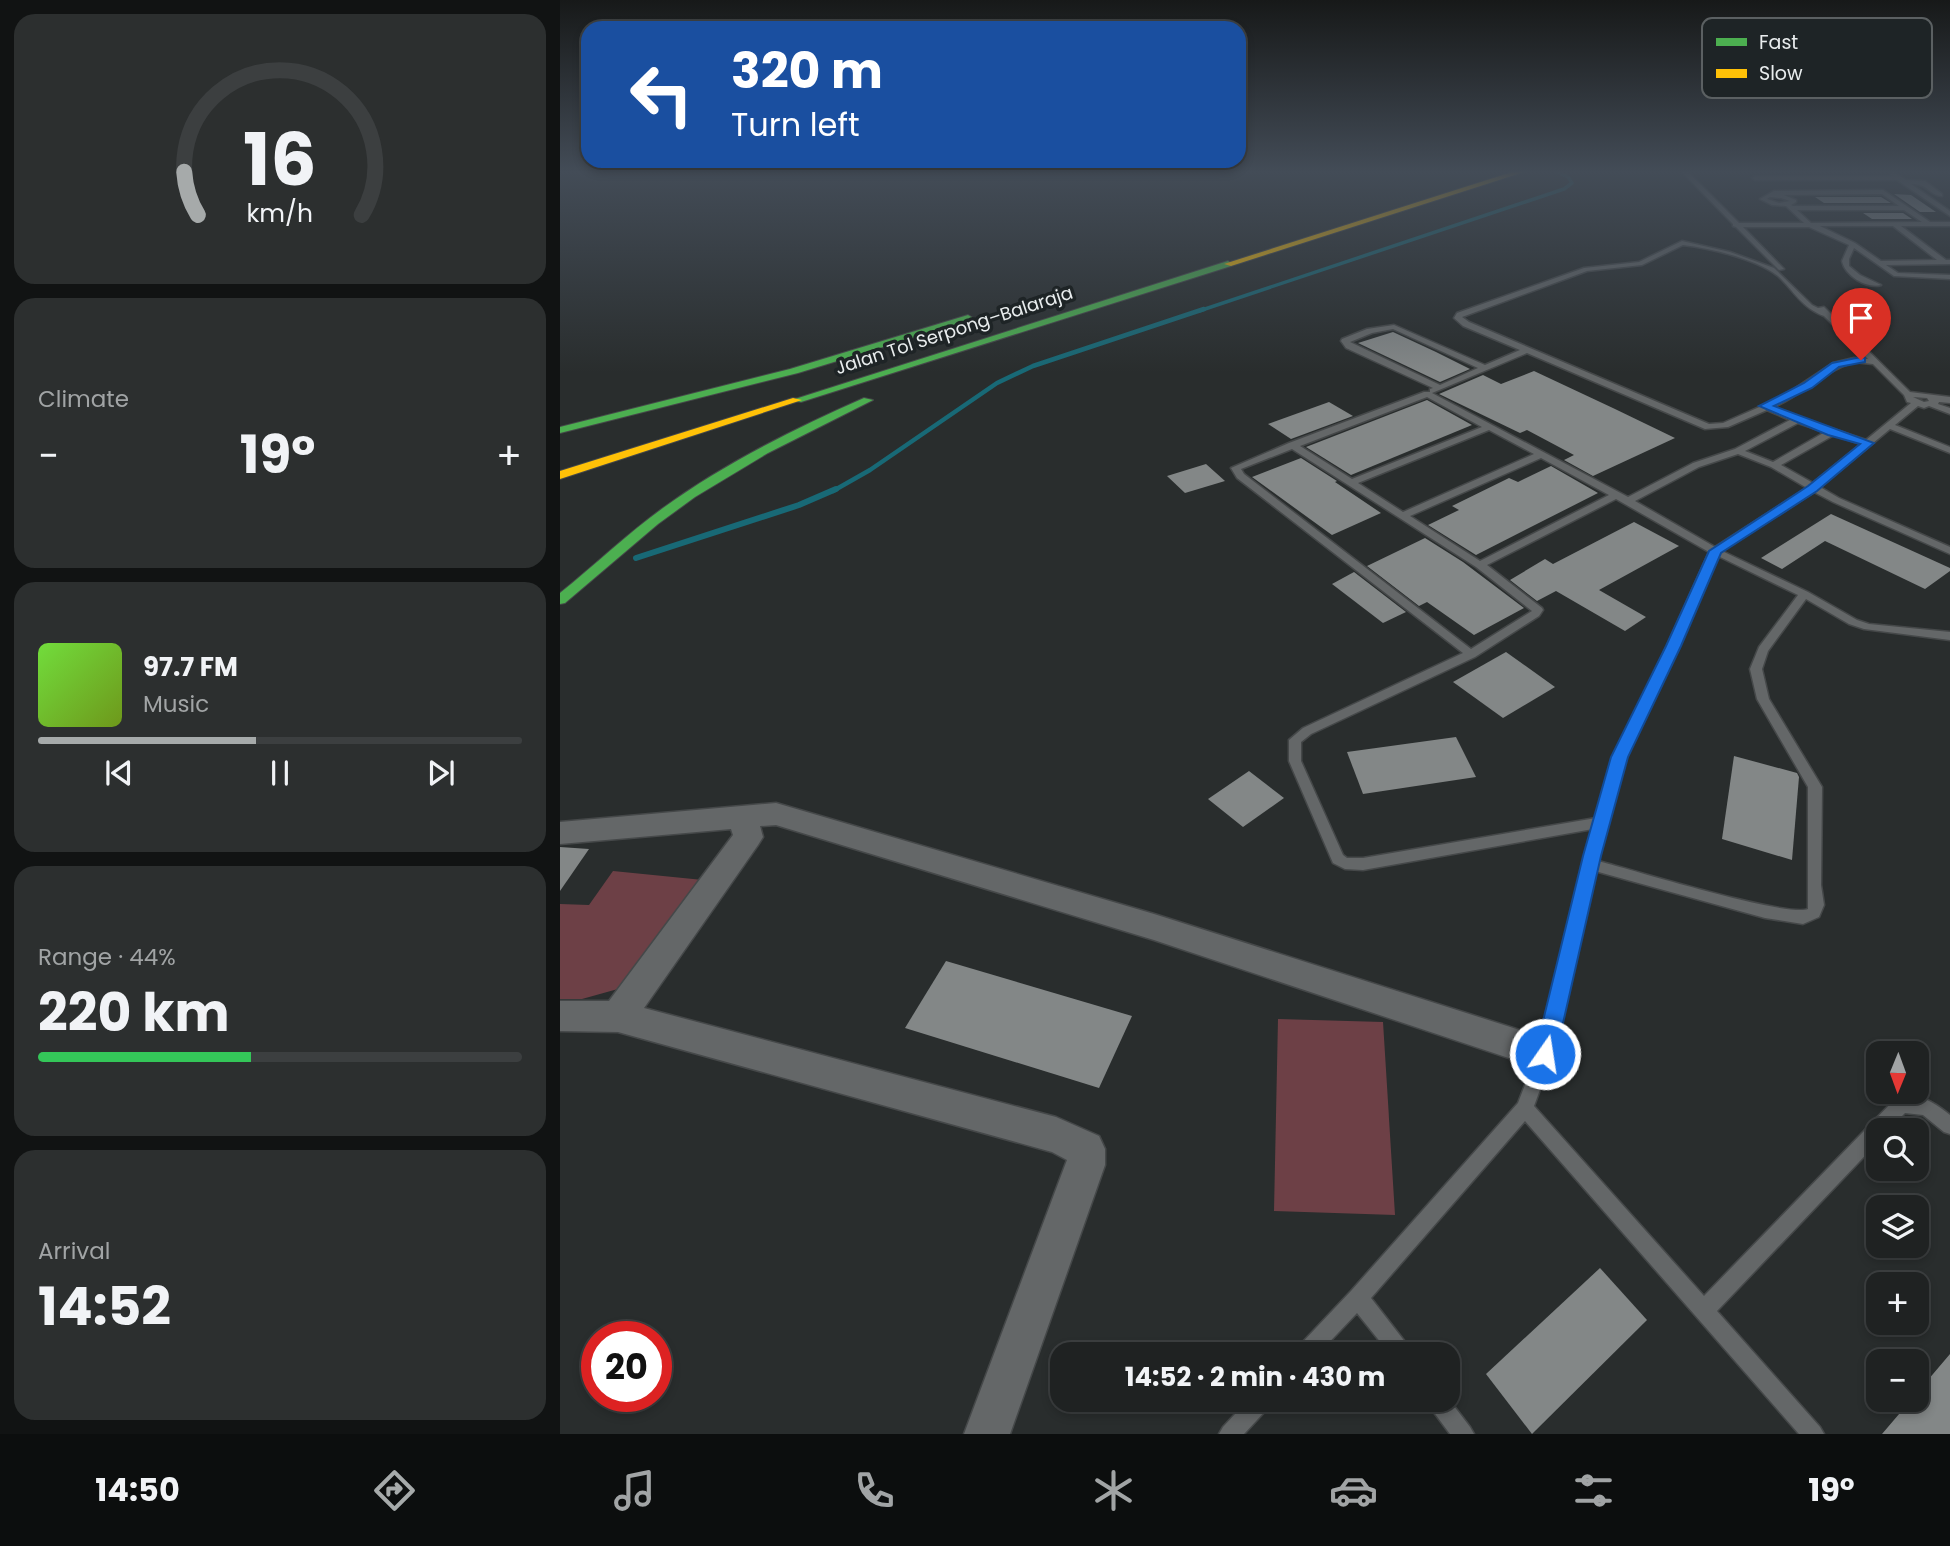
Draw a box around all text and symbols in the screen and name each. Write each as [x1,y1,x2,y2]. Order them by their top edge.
legend [1702,18,1932,98]
text: Fast [1759,29,1798,56]
text: 320 m [731,37,883,105]
icon: left [616,49,707,140]
text: Slow [1759,60,1803,87]
text: Turn left [731,102,860,147]
text: 16 [243,109,317,210]
text: km/h [247,196,313,231]
street label: Jalan Tol Serpong–Balaraja [832,280,1076,380]
pin [1831,288,1891,360]
icon: arrive [1842,299,1880,337]
text: Climate [38,383,129,415]
text: 19° [240,418,315,491]
text: − [38,429,59,482]
text: + [496,429,522,482]
text: 97.7 FM [143,649,238,685]
text: Music [143,688,209,720]
icon: previous [100,754,138,792]
icon: pause [261,754,299,792]
icon: next [422,754,460,792]
text: Range · 44% [38,941,176,973]
text: 220 km [38,976,230,1049]
position arrow [1508,1017,1582,1091]
north arrow [1866,1041,1928,1104]
map controls [1866,1041,1929,1412]
button: search [1866,1118,1929,1181]
button: layers [1866,1195,1929,1258]
text: Arrival [38,1235,110,1267]
text: 14:52 [38,1270,171,1343]
button: + [1866,1272,1929,1335]
speed limit sign: 20 [581,1321,672,1412]
button: − [1866,1349,1929,1412]
text: 14:52 · 2 min · 430 m [1125,1359,1385,1395]
icon: directions [370,1466,419,1515]
icon: music [610,1466,659,1515]
icon: phone [850,1466,899,1515]
icon: climate [1089,1466,1138,1515]
icon: car [1329,1466,1378,1515]
icon: filters [1569,1466,1618,1515]
text: 14:50 [95,1467,180,1512]
text: 19° [1808,1467,1855,1512]

